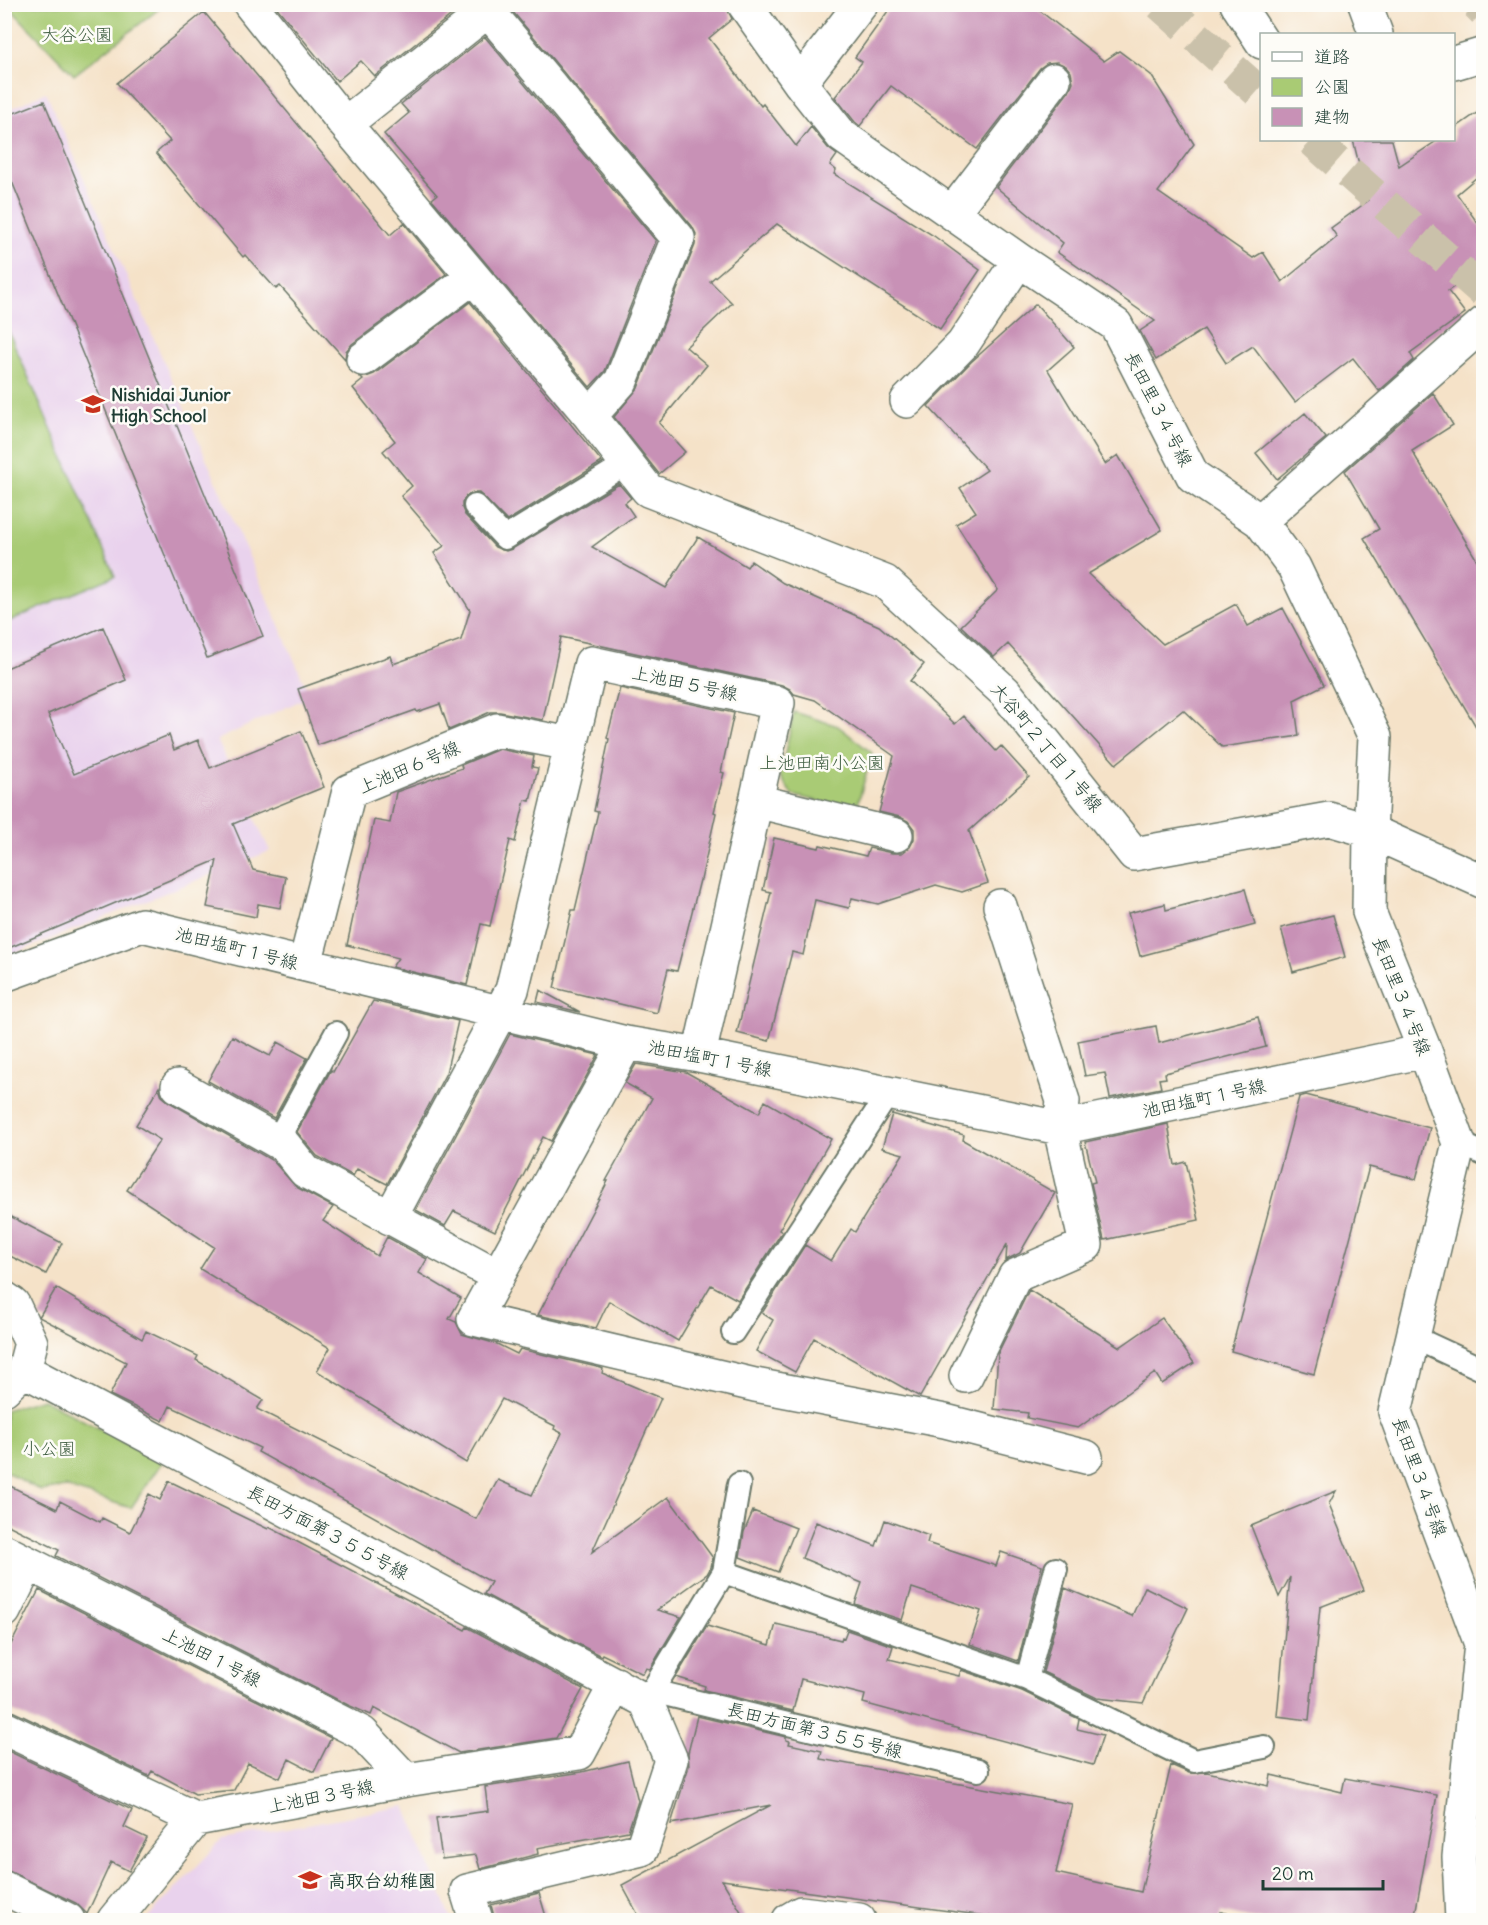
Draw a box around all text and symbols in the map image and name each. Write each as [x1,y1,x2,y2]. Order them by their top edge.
park label: 大谷公園 [41,23,113,46]
legend [1260,33,1455,141]
text: 道路 [1314,45,1350,68]
text: 公園 [1314,75,1350,98]
text: 建物 [1314,105,1350,128]
street label: 長田里３４号線 [1120,348,1198,470]
place label: Nishidai Junior High School [111,383,231,427]
school or university icon: Nishidai Junior High School [80,391,106,417]
street label: 上池田５号線 [630,661,740,705]
street label: 大谷町２丁目１号線 [986,678,1108,816]
street label: 上池田６号線 [355,735,463,799]
park label: 上池田南小公園 [759,751,885,774]
street label: 池田塩町１号線 [173,922,301,974]
street label: 長田里３４号線 [1368,933,1436,1059]
street label: 池田塩町１号線 [646,1035,774,1081]
street label: 池田塩町１号線 [1140,1074,1268,1122]
street label: 長田里３４号線 [1388,1414,1452,1540]
park label: 小公園 [22,1437,76,1460]
street label: 長田方面第３５５号線 [243,1480,413,1584]
street label: 上池田１号線 [159,1622,265,1692]
street label: 長田方面第３５５号線 [725,1697,905,1763]
street label: 上池田３号線 [266,1774,376,1818]
scale bar [1263,1853,1383,1891]
text: 20 m [1272,1862,1314,1885]
school or university icon: 高取台幼稚園 [297,1867,323,1893]
place label: 高取台幼稚園 [328,1869,436,1892]

